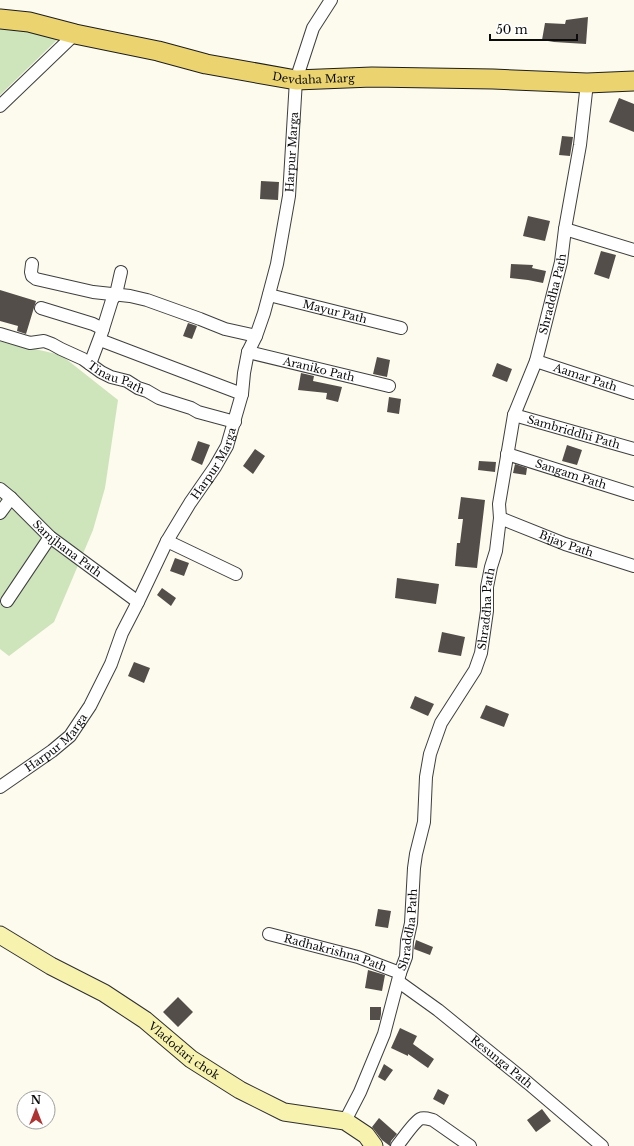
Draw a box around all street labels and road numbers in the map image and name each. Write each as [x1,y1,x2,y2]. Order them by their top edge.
street label: Devdaha Marg [271,69,355,87]
street label: Harpur Marga [282,111,301,193]
street label: Shraddha Path [536,252,569,336]
street label: Mayur Path [301,297,369,326]
street label: Araniko Path [281,353,357,385]
street label: Tinau Path [85,358,147,397]
street label: Aamar Path [551,360,619,394]
street label: Sambriddhi Path [526,412,622,452]
street label: Harpur Marga [188,425,239,502]
street label: Sangam Path [534,456,609,492]
street label: Samjhana Path [30,517,105,580]
street label: Bijay Path [537,527,595,560]
street label: Shraddha Path [474,566,498,651]
street label: Harpur Marga [22,710,91,775]
street label: Shraddha Path [395,888,420,973]
street label: Radhakrishna Path [283,931,389,974]
street label: Vladodari chok [145,1018,223,1082]
street label: Resunga Path [468,1032,536,1091]

